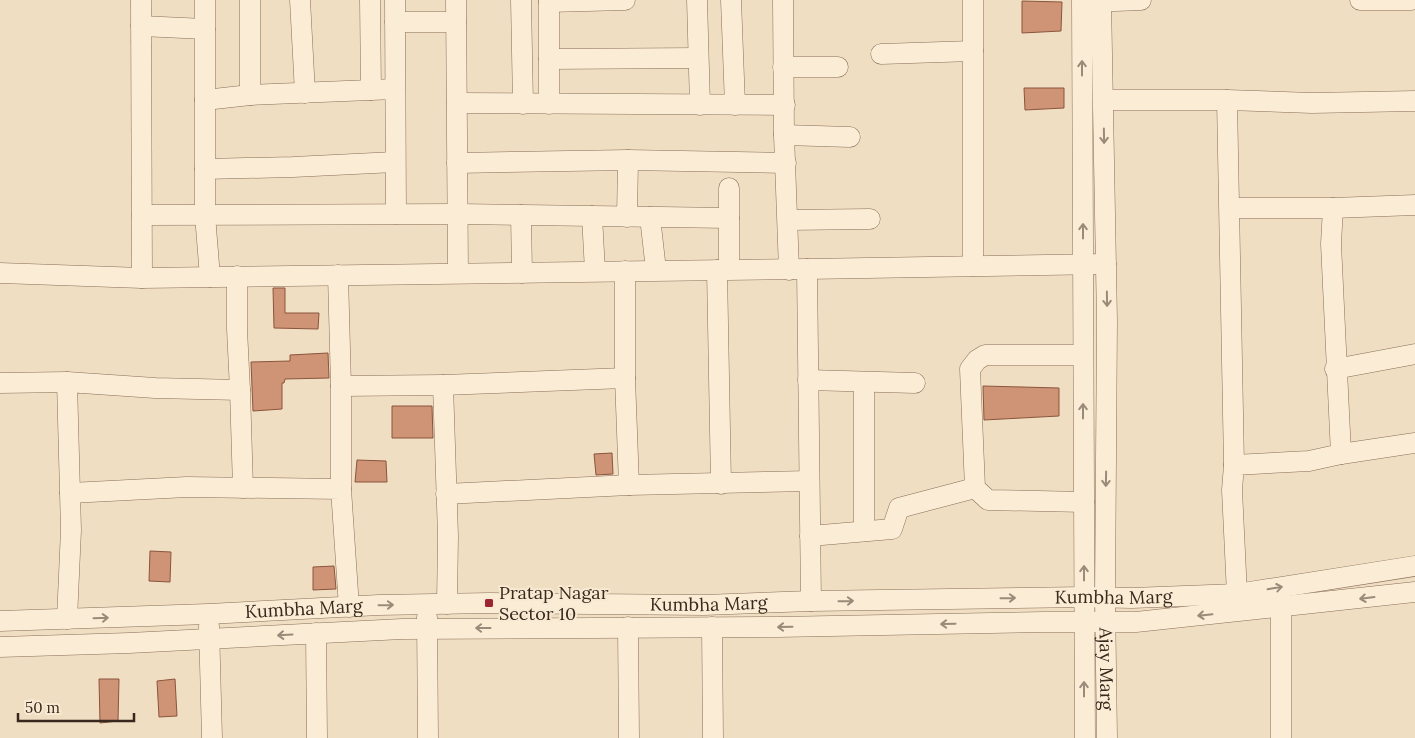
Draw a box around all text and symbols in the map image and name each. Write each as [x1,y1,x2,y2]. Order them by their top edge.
one-way arrow [1077,60,1087,76]
one-way arrow [1099,128,1109,144]
one-way arrow [1078,223,1088,239]
one-way arrow [1102,290,1111,306]
one-way arrow [1078,403,1088,419]
one-way arrow [1101,470,1111,486]
one-way arrow [1079,565,1089,582]
place label: Pratap Nagar Sector 10 [499,581,609,625]
one-way arrow [1267,583,1283,593]
street label: Kumbha Marg [1054,584,1174,609]
street label: Kumbha Marg [650,591,769,616]
one-way arrow [1000,593,1016,603]
one-way arrow [1359,593,1375,603]
street label: Kumbha Marg [244,594,364,623]
one-way arrow [838,596,854,605]
marker: Pratap Nagar Sector 10 [483,597,495,609]
one-way arrow [378,601,394,610]
one-way arrow [1197,610,1213,620]
one-way arrow [92,613,109,623]
one-way arrow [940,619,956,629]
one-way arrow [777,622,794,632]
one-way arrow [475,623,491,633]
street label: Ajay Marg [1094,626,1119,712]
one-way arrow [278,631,294,640]
one-way arrow [1079,682,1089,698]
scale bar [18,690,134,722]
text: 50 m [25,698,60,717]

